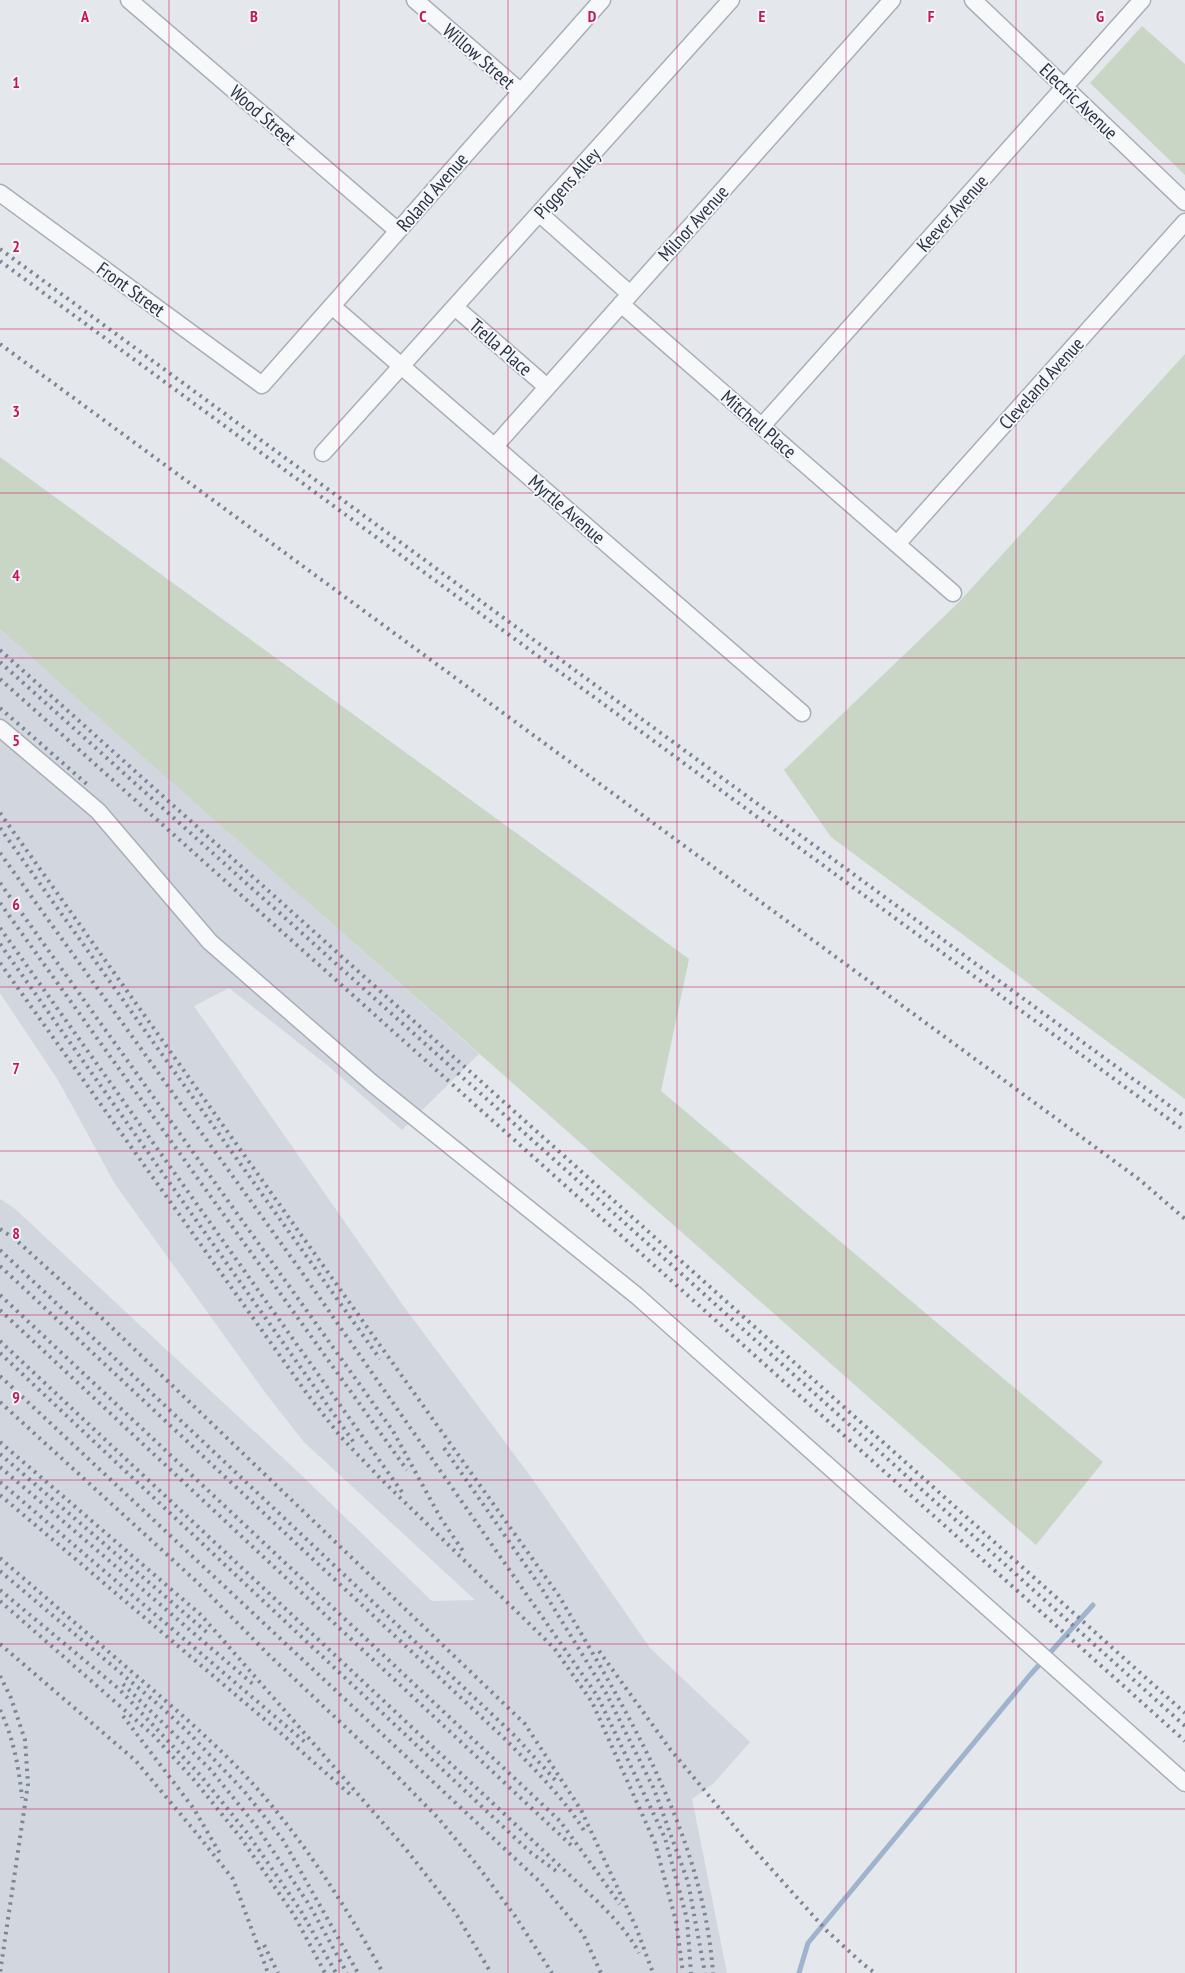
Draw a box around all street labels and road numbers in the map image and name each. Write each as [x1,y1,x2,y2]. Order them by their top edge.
street label: Willow Street [438,18,521,94]
street label: Electric Avenue [1035,58,1123,144]
street label: Wood Street [225,80,302,151]
street label: Piggens Alley [529,142,606,224]
street label: Roland Avenue [391,148,473,236]
street label: Keever Avenue [911,169,993,257]
street label: Milnor Avenue [653,180,733,266]
street label: Front Street [92,256,170,322]
street label: Trella Place [465,313,537,381]
street label: Cleveland Avenue [993,332,1089,434]
street label: Mitchell Place [716,385,802,463]
street label: Myrtle Avenue [524,469,610,549]

